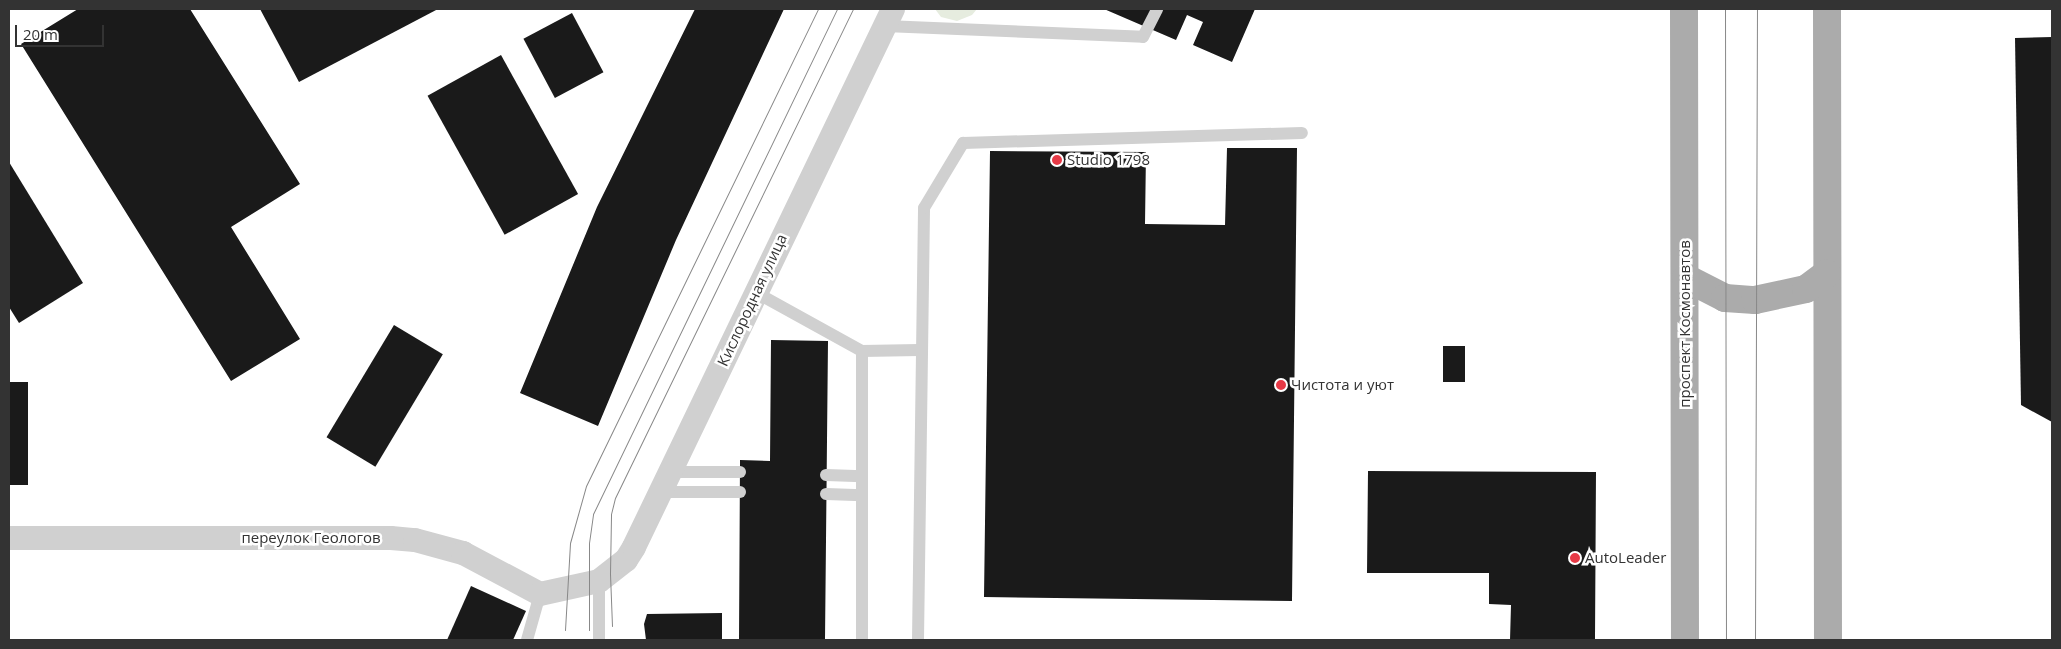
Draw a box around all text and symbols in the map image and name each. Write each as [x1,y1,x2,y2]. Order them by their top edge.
scale bar [18,15,106,47]
text: 20 m [23,24,58,44]
place label: Studio 1798 [1067,151,1150,169]
marker: Studio 1798 [1051,154,1063,166]
street label: Кислородная улица [713,231,791,369]
street label: проспект Космонавтов [1676,240,1694,408]
place label: Чистота и уют [1291,376,1394,394]
marker: Чистота и уют [1275,379,1287,391]
street label: переулок Геологов [241,529,381,547]
place label: AutoLeader [1585,549,1666,567]
marker: AutoLeader [1569,552,1581,564]

